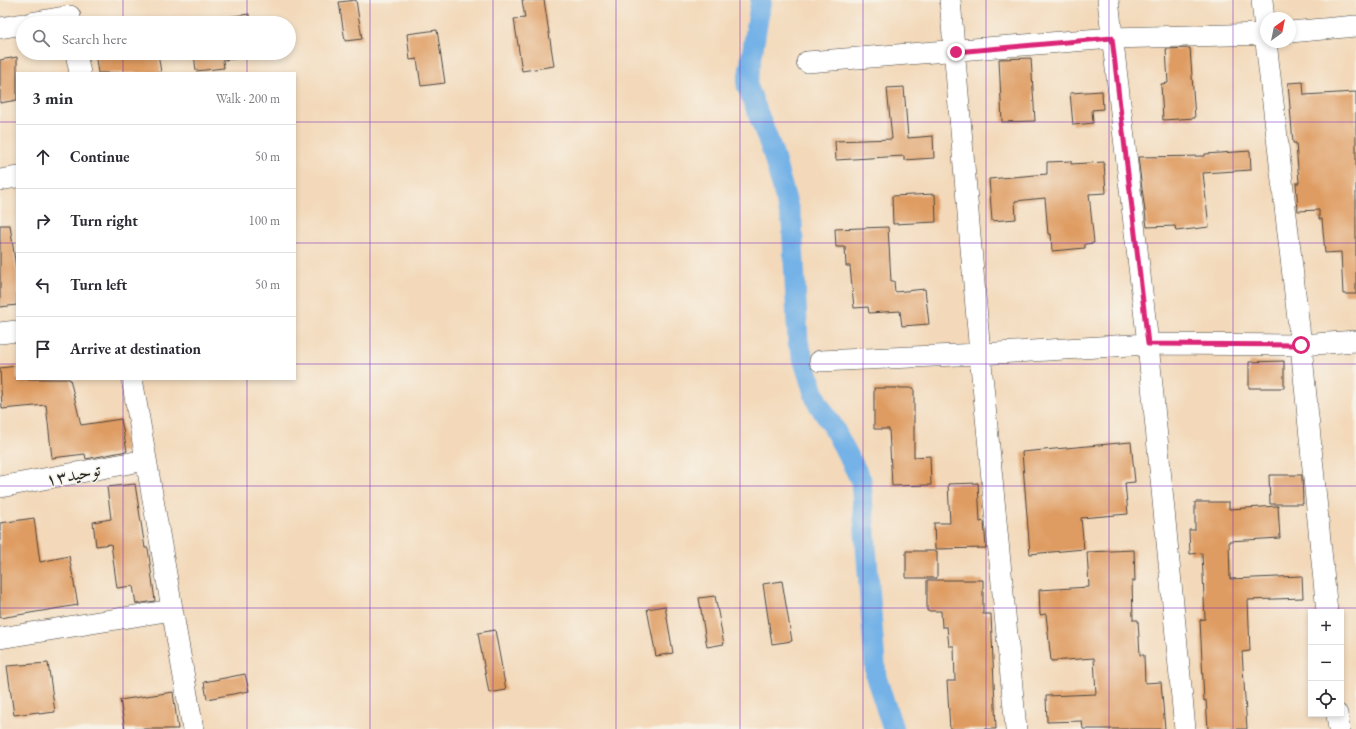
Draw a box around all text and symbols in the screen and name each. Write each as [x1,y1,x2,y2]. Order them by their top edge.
north arrow [1260,12,1296,48]
search box [16,16,296,60]
icon: search [30,27,52,49]
text: Search here [62,29,127,48]
route end [947,43,965,61]
text: 3 min [32,87,73,109]
text: Walk · 200 m [216,90,280,107]
icon: ahead [32,146,54,168]
text: Continue [70,147,130,166]
text: 50 m [255,148,280,165]
icon: right [32,210,54,232]
text: Turn right [70,211,138,230]
text: 100 m [249,212,280,229]
icon: left [32,274,54,296]
text: Turn left [70,275,127,294]
text: 50 m [255,276,280,293]
route start [1292,336,1310,354]
icon: arrive [32,338,54,360]
text: Arrive at destination [70,339,201,358]
street label: توحید۱۳ [44,457,103,491]
map controls [1308,609,1344,717]
button: + [1308,609,1344,645]
button: − [1308,645,1344,681]
button: locate [1308,681,1344,717]

